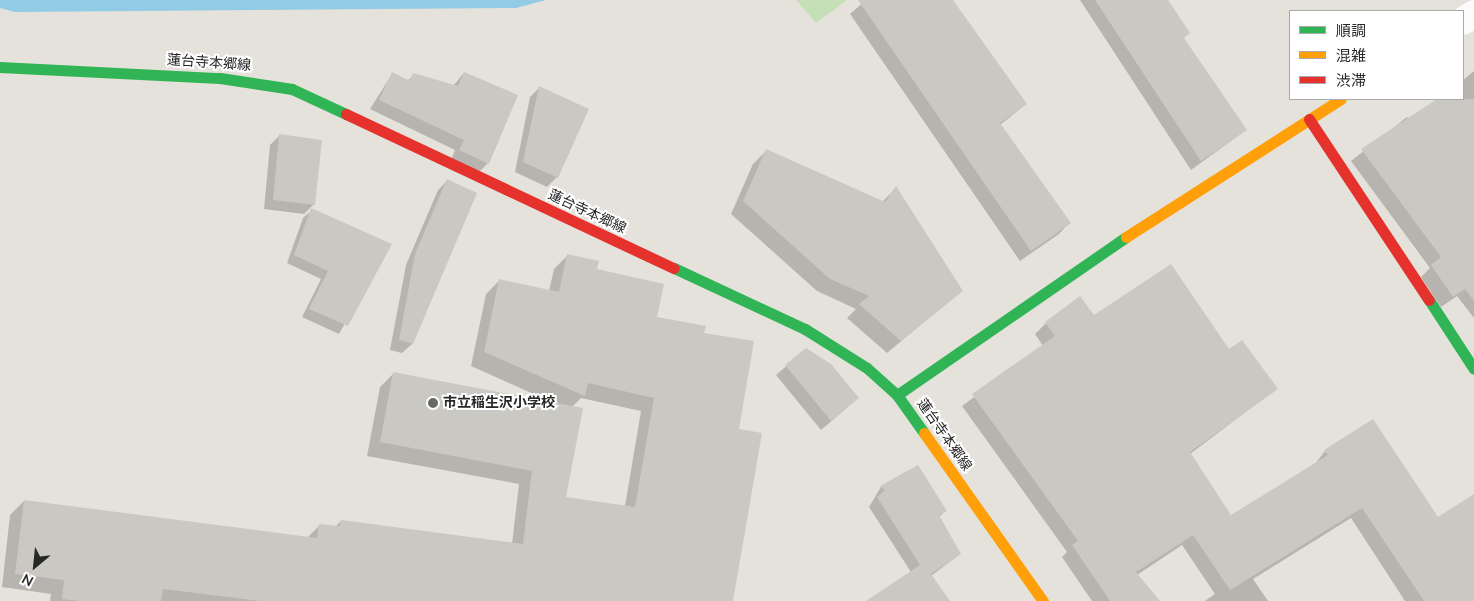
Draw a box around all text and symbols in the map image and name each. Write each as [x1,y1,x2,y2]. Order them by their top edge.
legend [1289,10,1464,100]
text: 順調 [1336,21,1366,41]
text: 混雑 [1336,46,1366,66]
street label: 蓮台寺本郷線 [167,52,251,74]
text: 渋滞 [1336,71,1366,91]
street label: 蓮台寺本郷線 [545,187,629,237]
place label: 市立稲生沢小学校 [443,395,555,411]
street label: 蓮台寺本郷線 [913,396,975,474]
marker: 市立稲生沢小学校 [427,397,439,409]
north arrow [10,541,60,591]
text: N [19,569,37,591]

